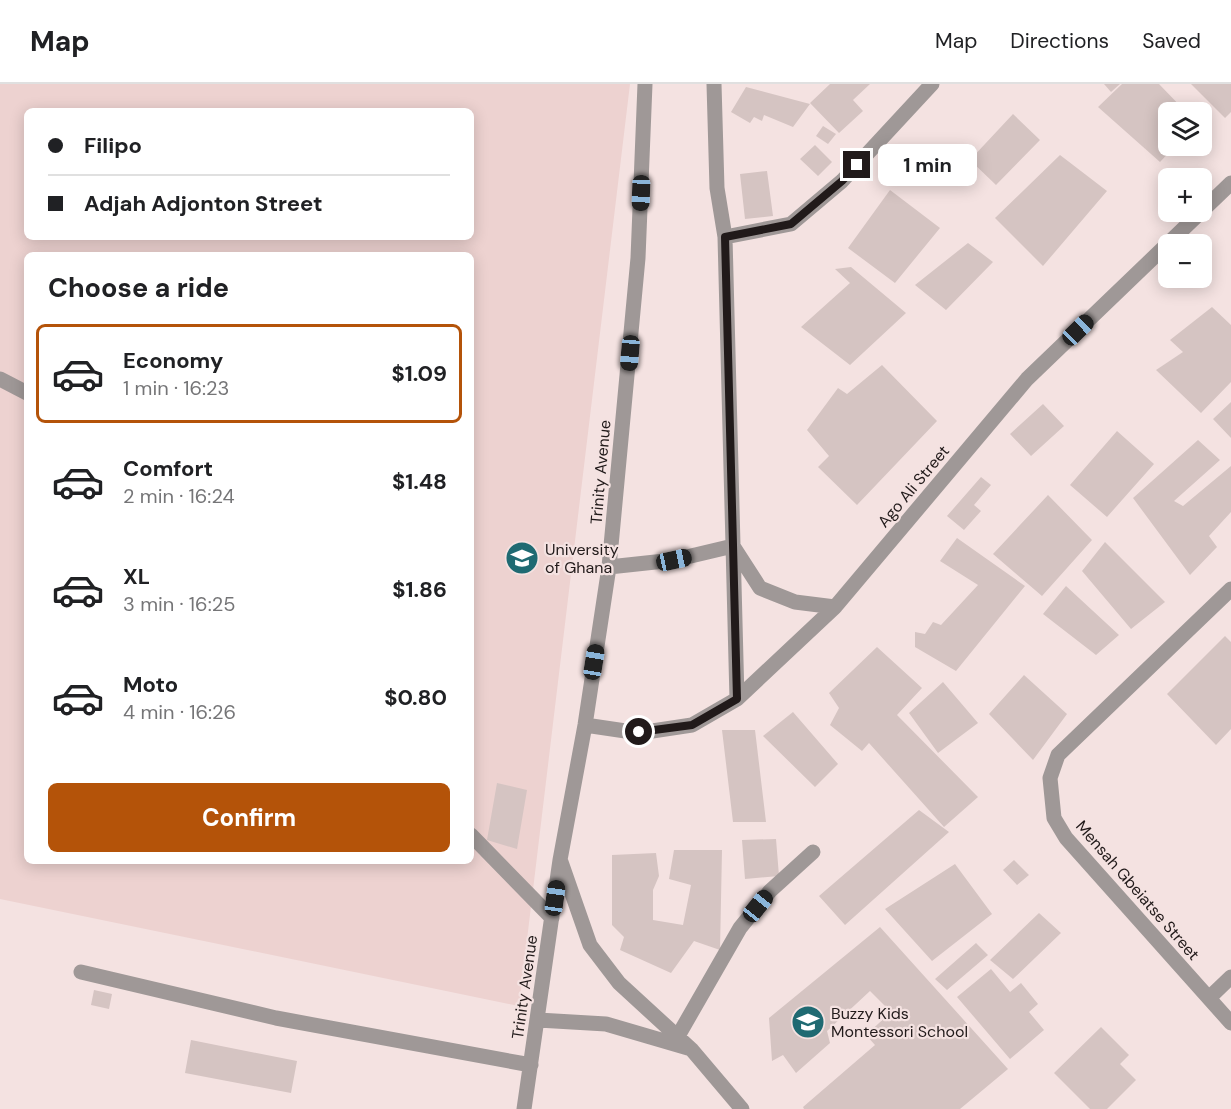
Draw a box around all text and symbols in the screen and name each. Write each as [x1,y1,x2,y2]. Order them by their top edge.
text: Map [30,23,90,60]
text: Map [935,27,977,55]
text: Directions [1010,27,1109,55]
text: Saved [1142,27,1201,55]
map controls [1158,102,1212,288]
button: layers [1158,102,1212,156]
text: Filipo [84,131,142,160]
callout: 1 min [878,144,977,186]
route end [843,151,870,178]
text: 1 min [903,152,952,178]
button: + [1158,168,1212,222]
car [631,175,651,211]
text: Adjah Adjonton Street [84,189,323,218]
button: − [1158,234,1212,288]
text: Choose a ride [48,270,229,305]
car [1059,311,1097,349]
car [619,334,641,372]
text: Economy [123,346,223,375]
icon: car [51,347,105,401]
text: $1.09 [392,359,447,388]
text: 1 min · 16:23 [123,375,229,401]
street label: Trinity Avenue [585,419,616,525]
street label: Ago Ali Street [873,441,954,532]
text: Comfort [123,454,213,483]
icon: car [51,455,105,509]
text: $1.48 [392,467,447,496]
text: 2 min · 16:24 [123,483,235,509]
place label: University of Ghana [545,539,619,578]
school or university icon: University of Ghana [504,540,540,576]
car [655,547,693,573]
text: XL [123,562,150,591]
icon: car [51,563,105,617]
text: $1.86 [392,575,447,604]
text: 3 min · 16:25 [123,591,235,617]
car [582,643,606,681]
text: Moto [123,670,178,699]
icon: car [51,671,105,725]
text: $0.80 [384,683,447,712]
text: 4 min · 16:26 [123,699,236,725]
route start [625,718,652,745]
button: Confirm [48,783,450,852]
street label: Mensah Gbeiatse Street [1071,816,1204,965]
car [544,879,566,917]
car [740,886,776,926]
street label: Trinity Avenue [507,934,542,1040]
place label: Buzzy Kids Montessori School [831,1003,968,1042]
school or university icon: Buzzy Kids Montessori School [790,1004,826,1040]

